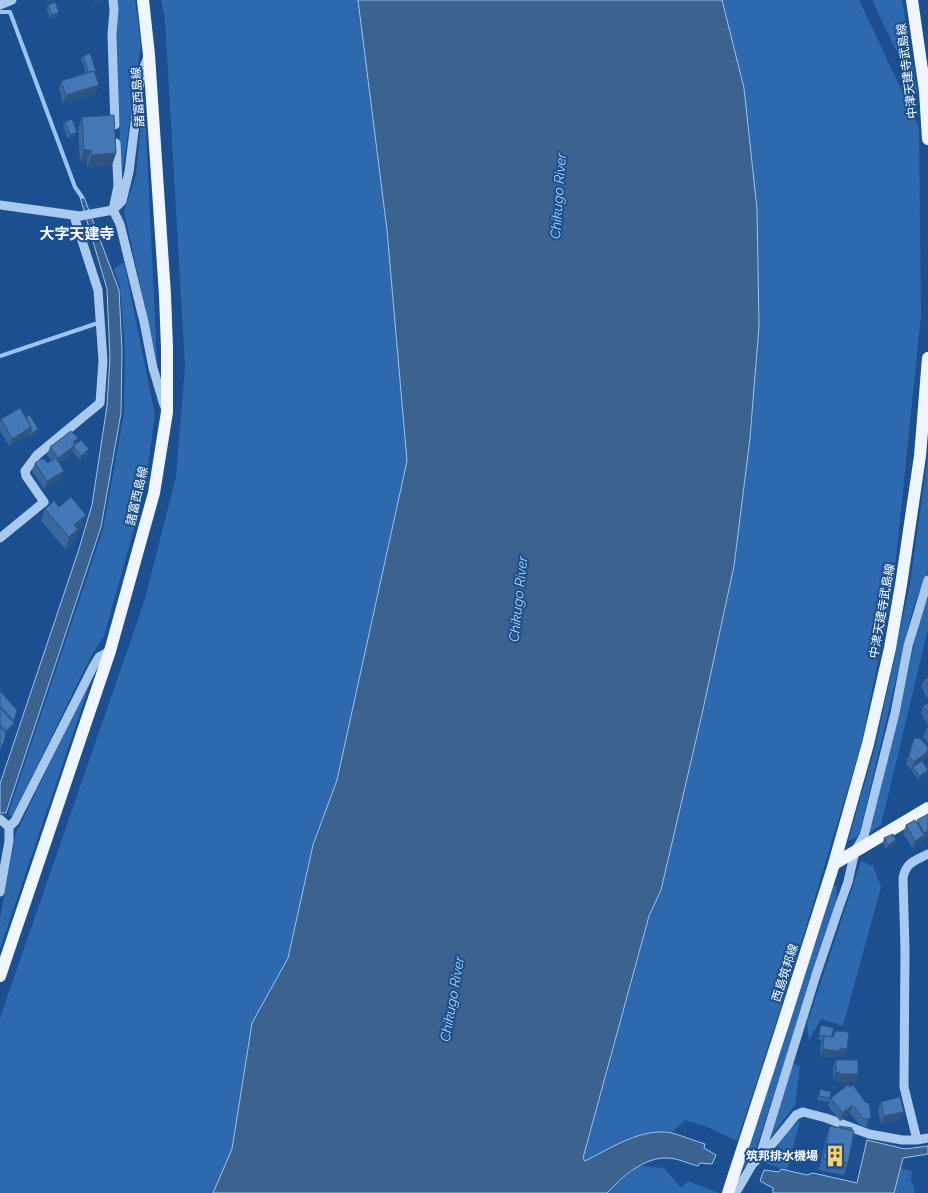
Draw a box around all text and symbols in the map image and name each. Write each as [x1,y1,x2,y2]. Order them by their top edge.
street label: 中津天建寺武島線 [894,22,920,120]
street label: 諸富西島線 [129,67,147,127]
water label: Chikugo River [547,151,569,239]
district label: 大字天建寺 [39,225,115,243]
street label: 諸富西島線 [123,465,151,527]
water label: Chikugo River [506,554,531,643]
street label: 中津天建寺武島線 [867,563,897,659]
street label: 西島筑邦線 [769,942,801,1004]
water label: Chikugo River [437,954,468,1043]
building icon: 筑邦排水機場 [822,1143,848,1169]
place label: 筑邦排水機場 [746,1149,818,1163]

